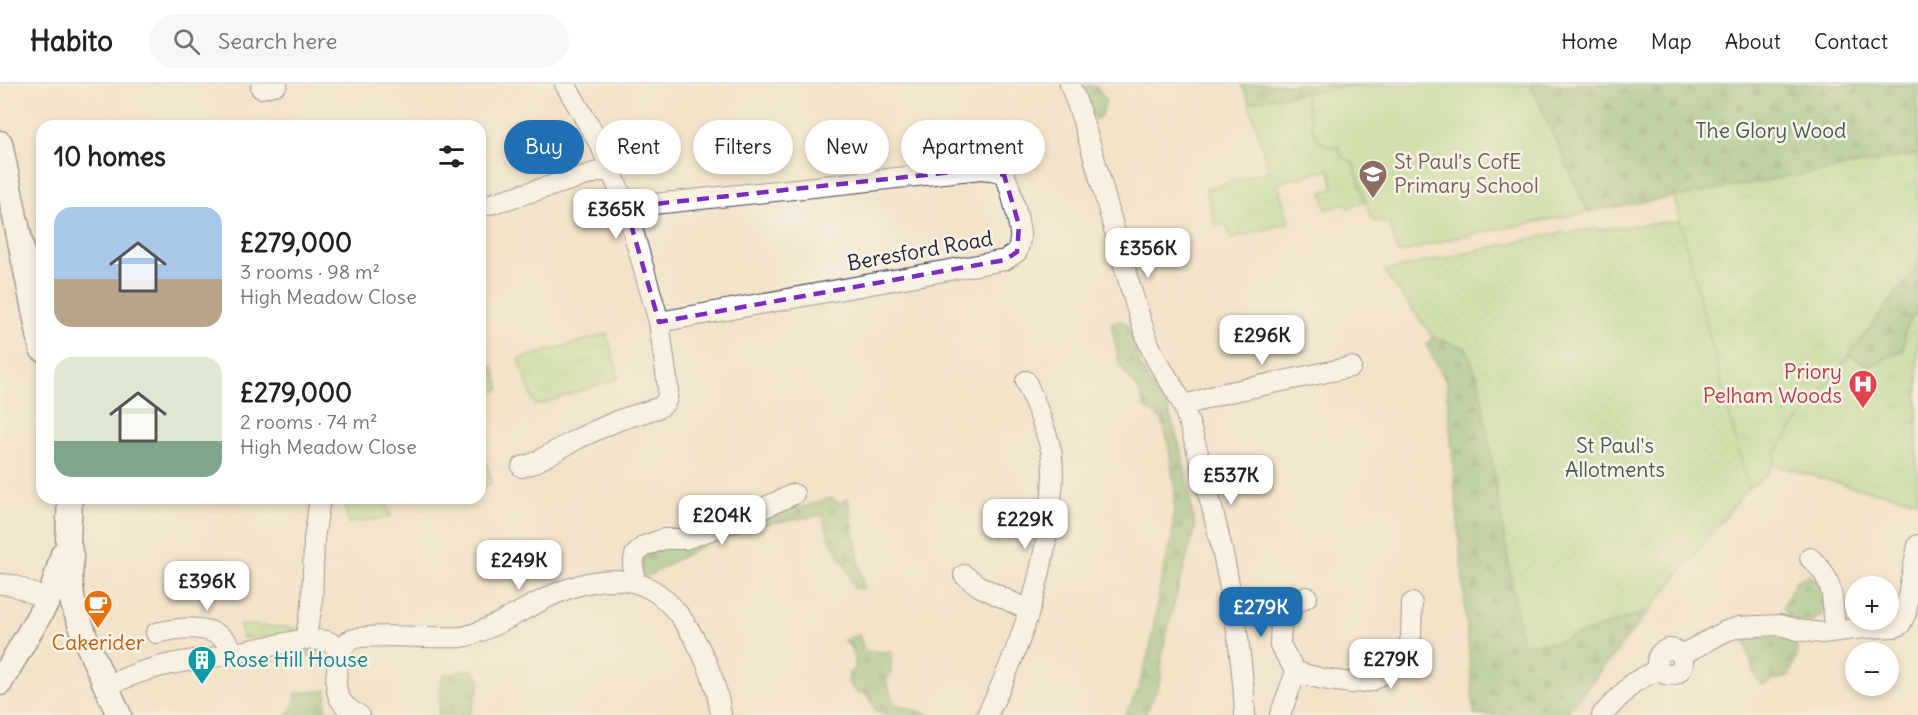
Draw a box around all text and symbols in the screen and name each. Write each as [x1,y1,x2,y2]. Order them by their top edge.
search box [149,14,569,68]
text: Habito [30,23,113,59]
icon: search [170,25,203,58]
text: Search here [218,27,337,55]
text: Home [1561,28,1618,55]
text: Map [1651,28,1692,55]
text: About [1725,28,1781,55]
text: Contact [1814,28,1888,55]
park label: The Glory Wood [1696,117,1846,144]
chip: Buy [504,120,584,174]
chip: Rent [596,120,681,174]
chip: Filters [693,120,793,174]
chip: New [805,120,889,174]
chip: Apartment [901,120,1045,174]
text: 10 homes [54,140,166,173]
icon: filters [435,140,468,173]
place label: St Paul's CofE Primary School [1394,148,1539,199]
school or university icon: St Paul's CofE Primary School [1357,158,1389,200]
pin: £365K [574,189,658,240]
text: £365K [587,196,645,221]
street label: Beresford Road [845,224,995,277]
text: £279,000 [240,226,352,259]
pin: £356K [1106,228,1190,279]
icon: home [102,231,174,303]
text: £356K [1119,235,1177,260]
text: 3 rooms · 98 m² [240,259,380,284]
text: High Meadow Close [240,284,417,309]
pin: £296K [1220,315,1304,366]
text: £296K [1233,322,1291,347]
place label: Priory Pelham Woods [1703,358,1842,409]
hospital icon: Priory Pelham Woods [1847,368,1879,410]
text: £279,000 [240,376,352,409]
icon: home [102,381,174,453]
text: 2 rooms · 74 m² [240,409,377,434]
park label: St Paul's Allotments [1565,432,1665,483]
text: High Meadow Close [240,434,417,459]
pin: £537K [1189,455,1273,506]
text: £537K [1203,462,1259,487]
pin: £204K [680,495,764,546]
pin: £229K [983,499,1067,550]
text: £204K [693,502,751,527]
text: £229K [997,506,1053,531]
pin: £249K [477,540,561,591]
text: £249K [491,547,547,572]
pin: £396K [165,561,249,612]
text: £396K [178,568,236,593]
map controls [1845,576,1899,696]
button: + [1845,576,1899,630]
pin: £279K [1219,587,1303,638]
cafe icon: Cakerider [82,588,114,630]
text: £279K [1233,594,1289,619]
place label: Cakerider [52,629,145,656]
pin: £279K [1349,639,1433,690]
button: − [1845,642,1899,696]
building icon: Rose Hill House [186,644,218,686]
place label: Rose Hill House [223,646,368,673]
text: £279K [1363,646,1419,671]

